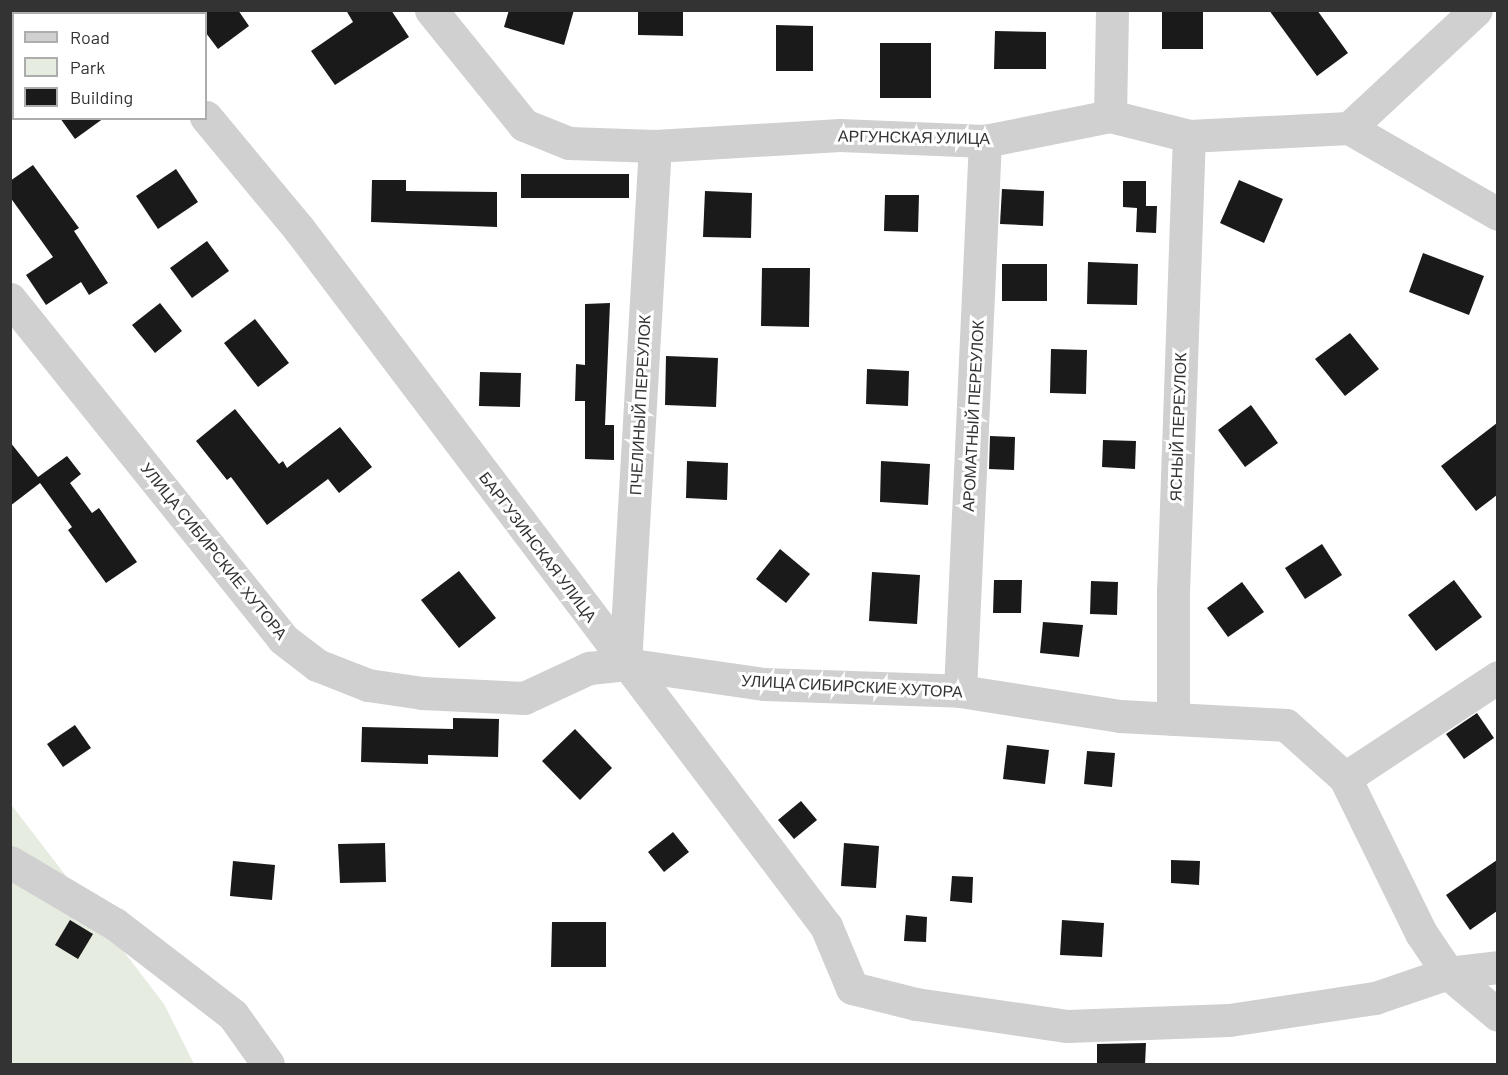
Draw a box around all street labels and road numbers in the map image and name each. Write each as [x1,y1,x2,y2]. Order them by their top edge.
street label: АРГУНСКАЯ УЛИЦА [838,126,990,148]
street label: ПЧЕЛИНЫЙ ПЕРЕУЛОК [626,314,654,496]
street label: АРОМАТНЫЙ ПЕРЕУЛОК [958,320,988,512]
street label: ЯСНЫЙ ПЕРЕУЛОК [1166,352,1190,502]
street label: УЛИЦА СИБИРСКИЕ ХУТОРА [137,459,291,643]
street label: БАРГУЗИНСКАЯ УЛИЦА [475,468,601,626]
street label: УЛИЦА СИБИРСКИЕ ХУТОРА [741,671,963,701]

